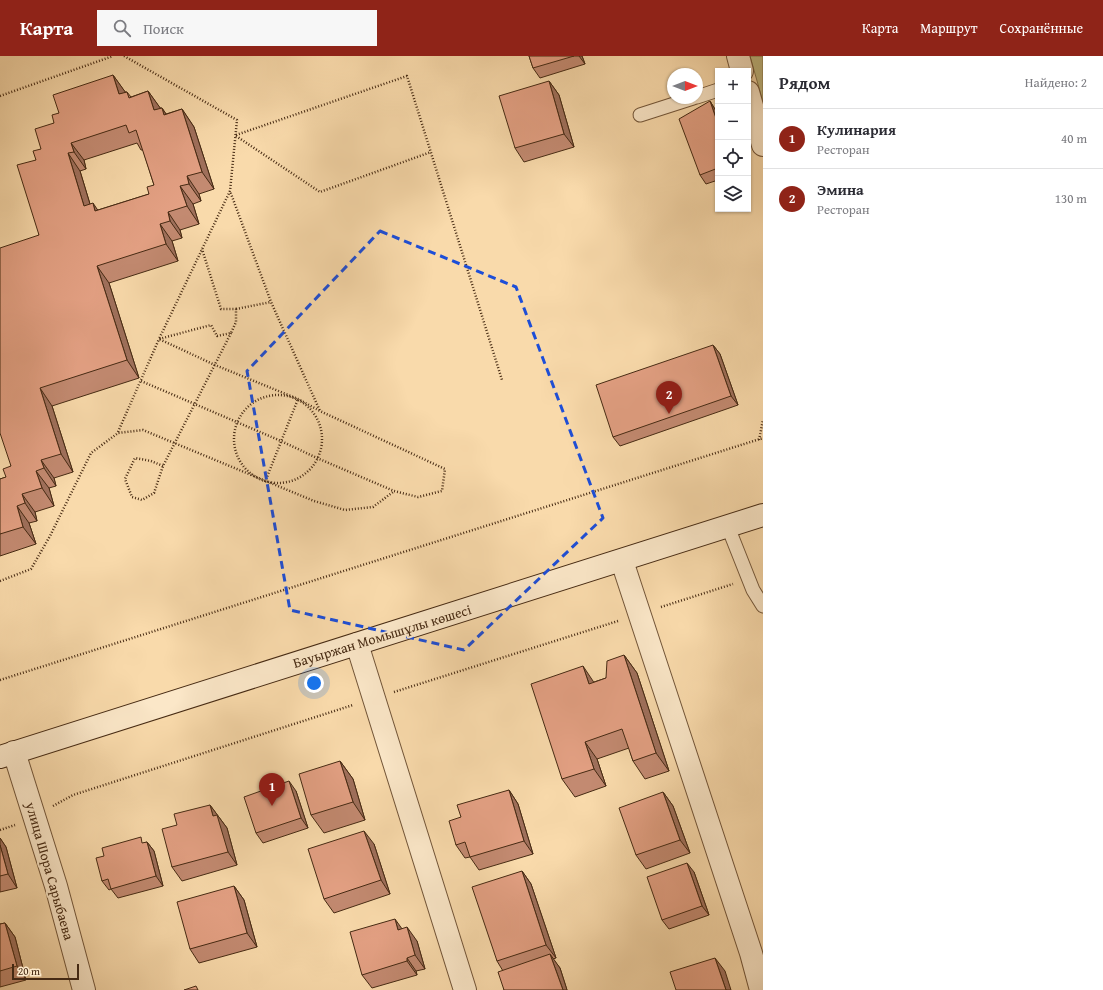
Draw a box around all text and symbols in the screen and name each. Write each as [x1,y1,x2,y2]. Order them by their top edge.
search box [97,10,377,46]
text: Карта [20,14,73,42]
icon: search [111,17,133,39]
text: Поиск [143,18,184,39]
text: Карта [862,18,898,38]
text: Маршрут [920,18,978,38]
text: Сохранённые [1000,18,1083,38]
north arrow [667,68,703,104]
map controls [715,68,751,212]
button: + [715,68,751,104]
text: Рядом [779,70,830,95]
text: Найдено: 2 [1025,73,1087,92]
button: − [715,104,751,140]
text: Кулинария [817,119,896,140]
text: 1 [789,129,795,148]
text: 40 m [1061,129,1087,148]
button: locate [715,140,751,176]
text: Ресторан [817,140,870,159]
button: layers [715,176,751,212]
text: Эмина [817,179,864,200]
text: 2 [789,189,795,208]
text: 130 m [1055,189,1087,208]
text: Ресторан [817,200,870,219]
pin: 2 [656,381,682,414]
street label: Бауыржан Момышұлы көшесі [290,599,474,673]
your location [304,673,324,693]
pin: 1 [259,773,285,806]
street label: улица Шора Сарыбаева [20,799,79,943]
scale bar [12,962,79,981]
text: 20 m [18,963,40,979]

